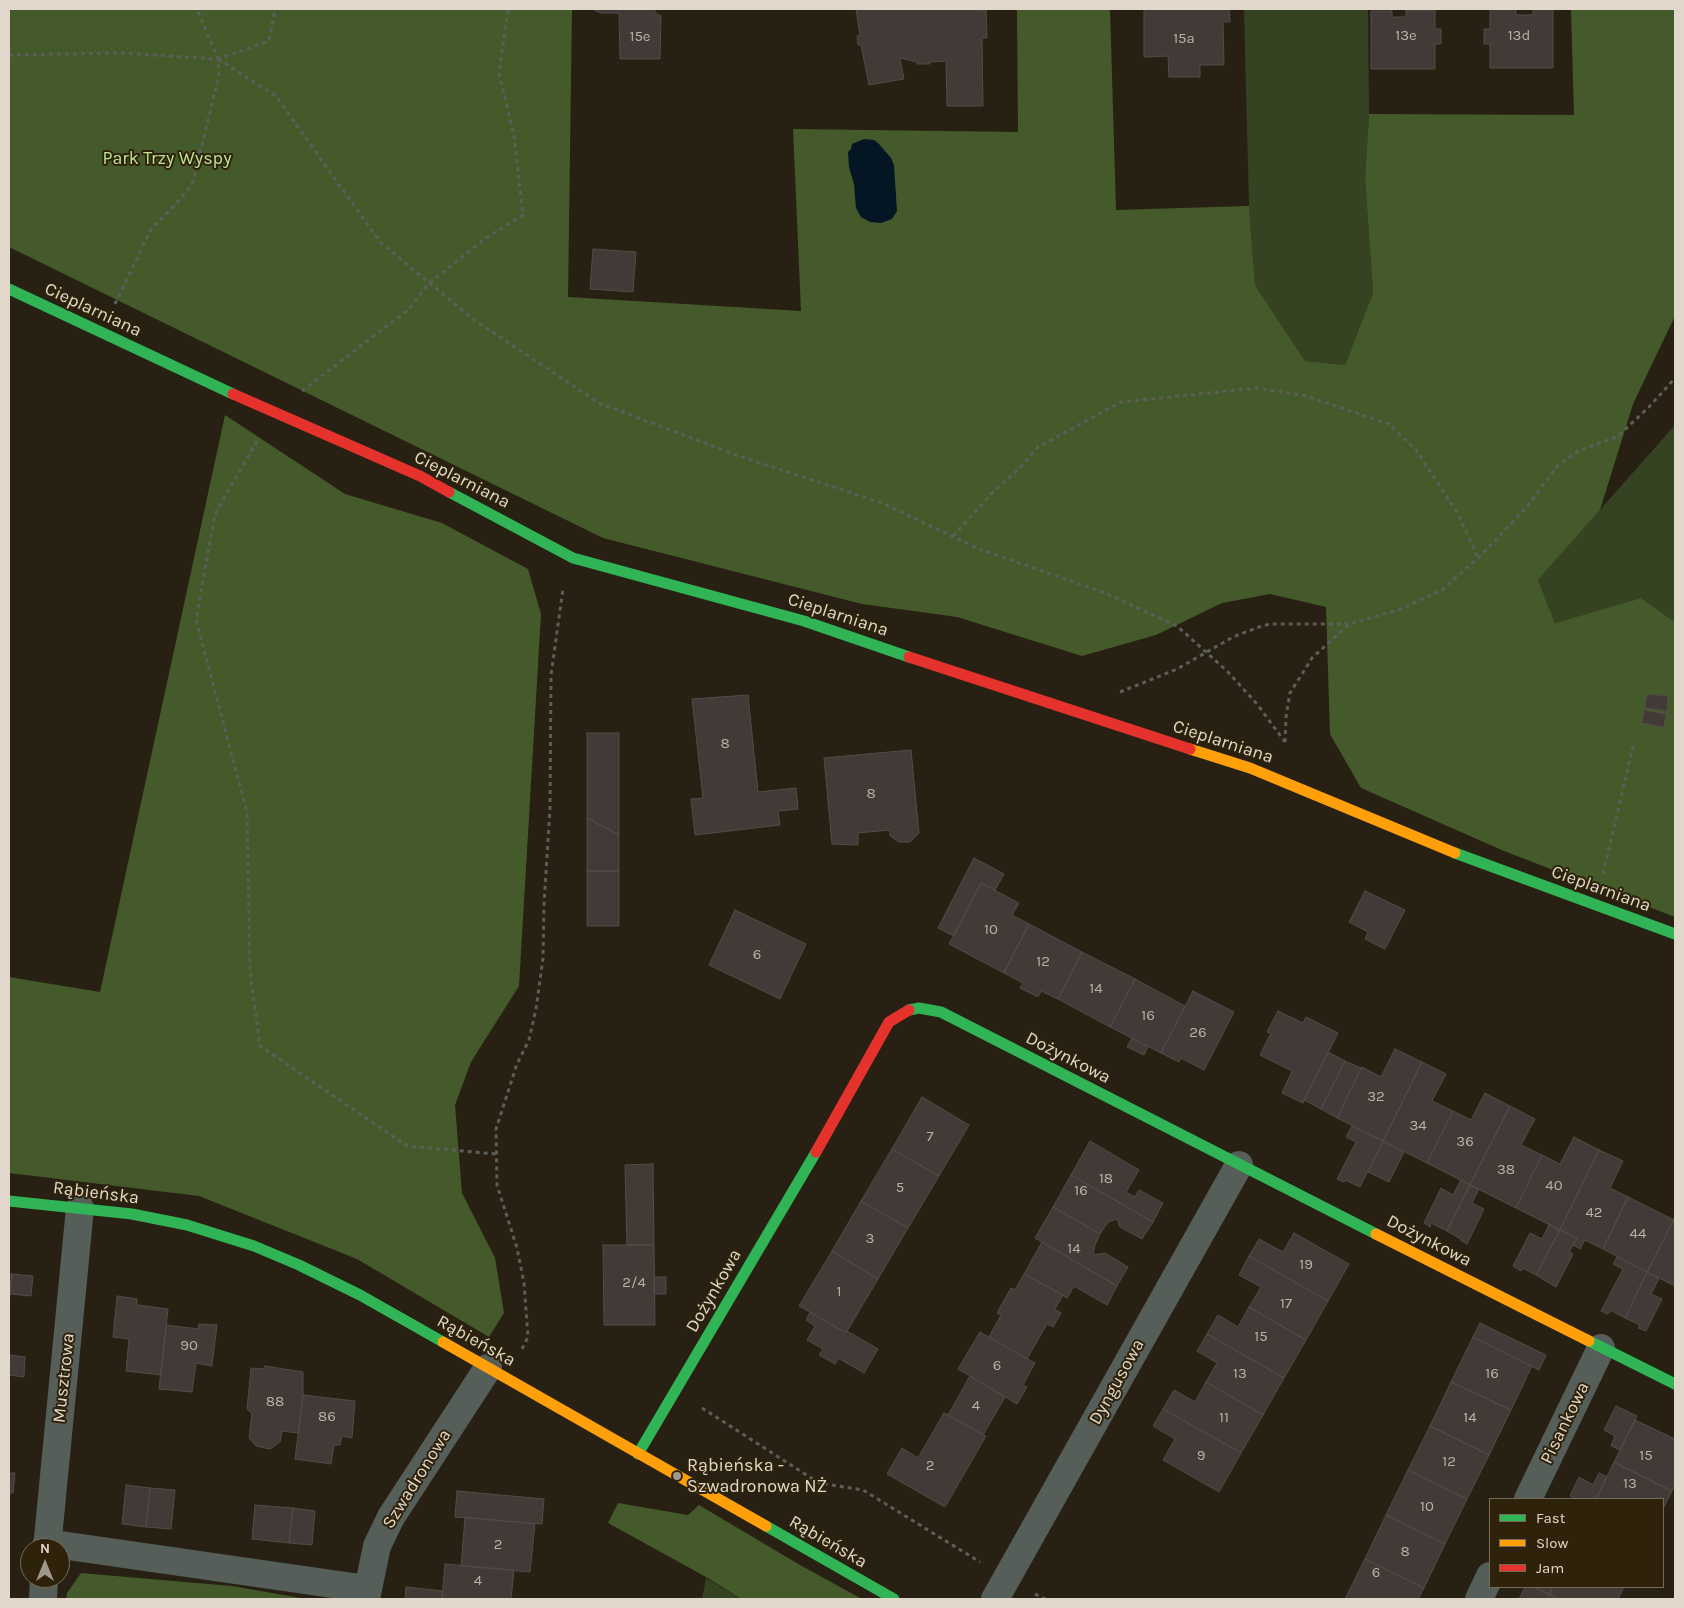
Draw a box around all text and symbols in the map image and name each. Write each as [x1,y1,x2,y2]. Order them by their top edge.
house number: 13e [1395,27,1417,45]
house number: 13d [1508,27,1530,45]
house number: 15e [629,28,651,46]
house number: 15a [1173,30,1195,48]
park label: Park Trzy Wyspy [102,148,232,170]
street label: Cieplarniana [41,278,145,342]
street label: Cieplarniana [411,447,513,513]
street label: Cieplarniana [785,589,891,641]
street label: Cieplarniana [1170,716,1276,768]
house number: 8 [720,735,730,753]
house number: 8 [866,785,876,803]
street label: Cieplarniana [1548,861,1654,917]
house number: 10 [984,921,998,939]
house number: 6 [753,946,761,964]
house number: 12 [1036,953,1050,971]
house number: 14 [1089,980,1103,998]
house number: 16 [1141,1007,1155,1025]
house number: 26 [1189,1024,1207,1042]
street label: Dożynkowa [1022,1027,1114,1089]
house number: 32 [1367,1088,1385,1106]
house number: 34 [1409,1117,1427,1135]
house number: 7 [926,1128,934,1146]
house number: 36 [1456,1133,1474,1151]
house number: 38 [1497,1161,1515,1179]
house number: 18 [1099,1170,1113,1188]
street label: Rąbieńska [52,1177,140,1209]
house number: 40 [1545,1177,1563,1195]
house number: 5 [896,1179,904,1197]
house number: 16 [1074,1182,1088,1200]
house number: 42 [1585,1204,1603,1222]
street label: Dożynkowa [1383,1210,1475,1272]
house number: 44 [1630,1225,1646,1243]
house number: 3 [866,1230,874,1248]
house number: 14 [1067,1240,1081,1258]
street label: Dożynkowa [682,1246,746,1336]
house number: 19 [1299,1256,1313,1274]
house number: 2/4 [622,1274,646,1292]
house number: 1 [837,1283,841,1301]
house number: 17 [1280,1295,1292,1313]
street label: Rąbieńska [433,1311,519,1371]
house number: 15 [1254,1328,1268,1346]
street label: Musztrowa [49,1332,79,1424]
street label: Dyngusowa [1085,1335,1149,1429]
house number: 90 [180,1337,198,1355]
house number: 6 [993,1357,1001,1375]
house number: 13 [1233,1365,1247,1383]
house number: 16 [1485,1365,1499,1383]
street label: Pisankowa [1536,1378,1594,1468]
house number: 88 [266,1393,284,1411]
house number: 4 [972,1397,980,1415]
house number: 86 [318,1408,336,1426]
house number: 11 [1219,1409,1229,1427]
house number: 14 [1463,1409,1477,1427]
street label: Szwadronowa [378,1425,456,1533]
house number: 9 [1197,1447,1205,1465]
house number: 15 [1639,1447,1653,1465]
house number: 12 [1442,1453,1456,1471]
place label: Rąbieńska - Szwadronowa NŻ [687,1455,827,1498]
house number: 2 [926,1457,934,1475]
marker: Rąbieńska - Szwadronowa NŻ [671,1470,683,1482]
house number: 13 [1623,1475,1637,1493]
house number: 10 [1420,1498,1434,1516]
legend [1489,1498,1664,1588]
text: Fast [1536,1509,1565,1527]
street label: Rąbieńska [785,1511,871,1573]
text: Slow [1536,1534,1568,1552]
house number: 2 [494,1536,502,1554]
north arrow [20,1538,70,1588]
text: N [40,1540,50,1557]
house number: 8 [1400,1543,1410,1561]
text: Jam [1536,1559,1564,1577]
house number: 6 [1372,1564,1380,1582]
house number: 4 [474,1572,482,1590]

